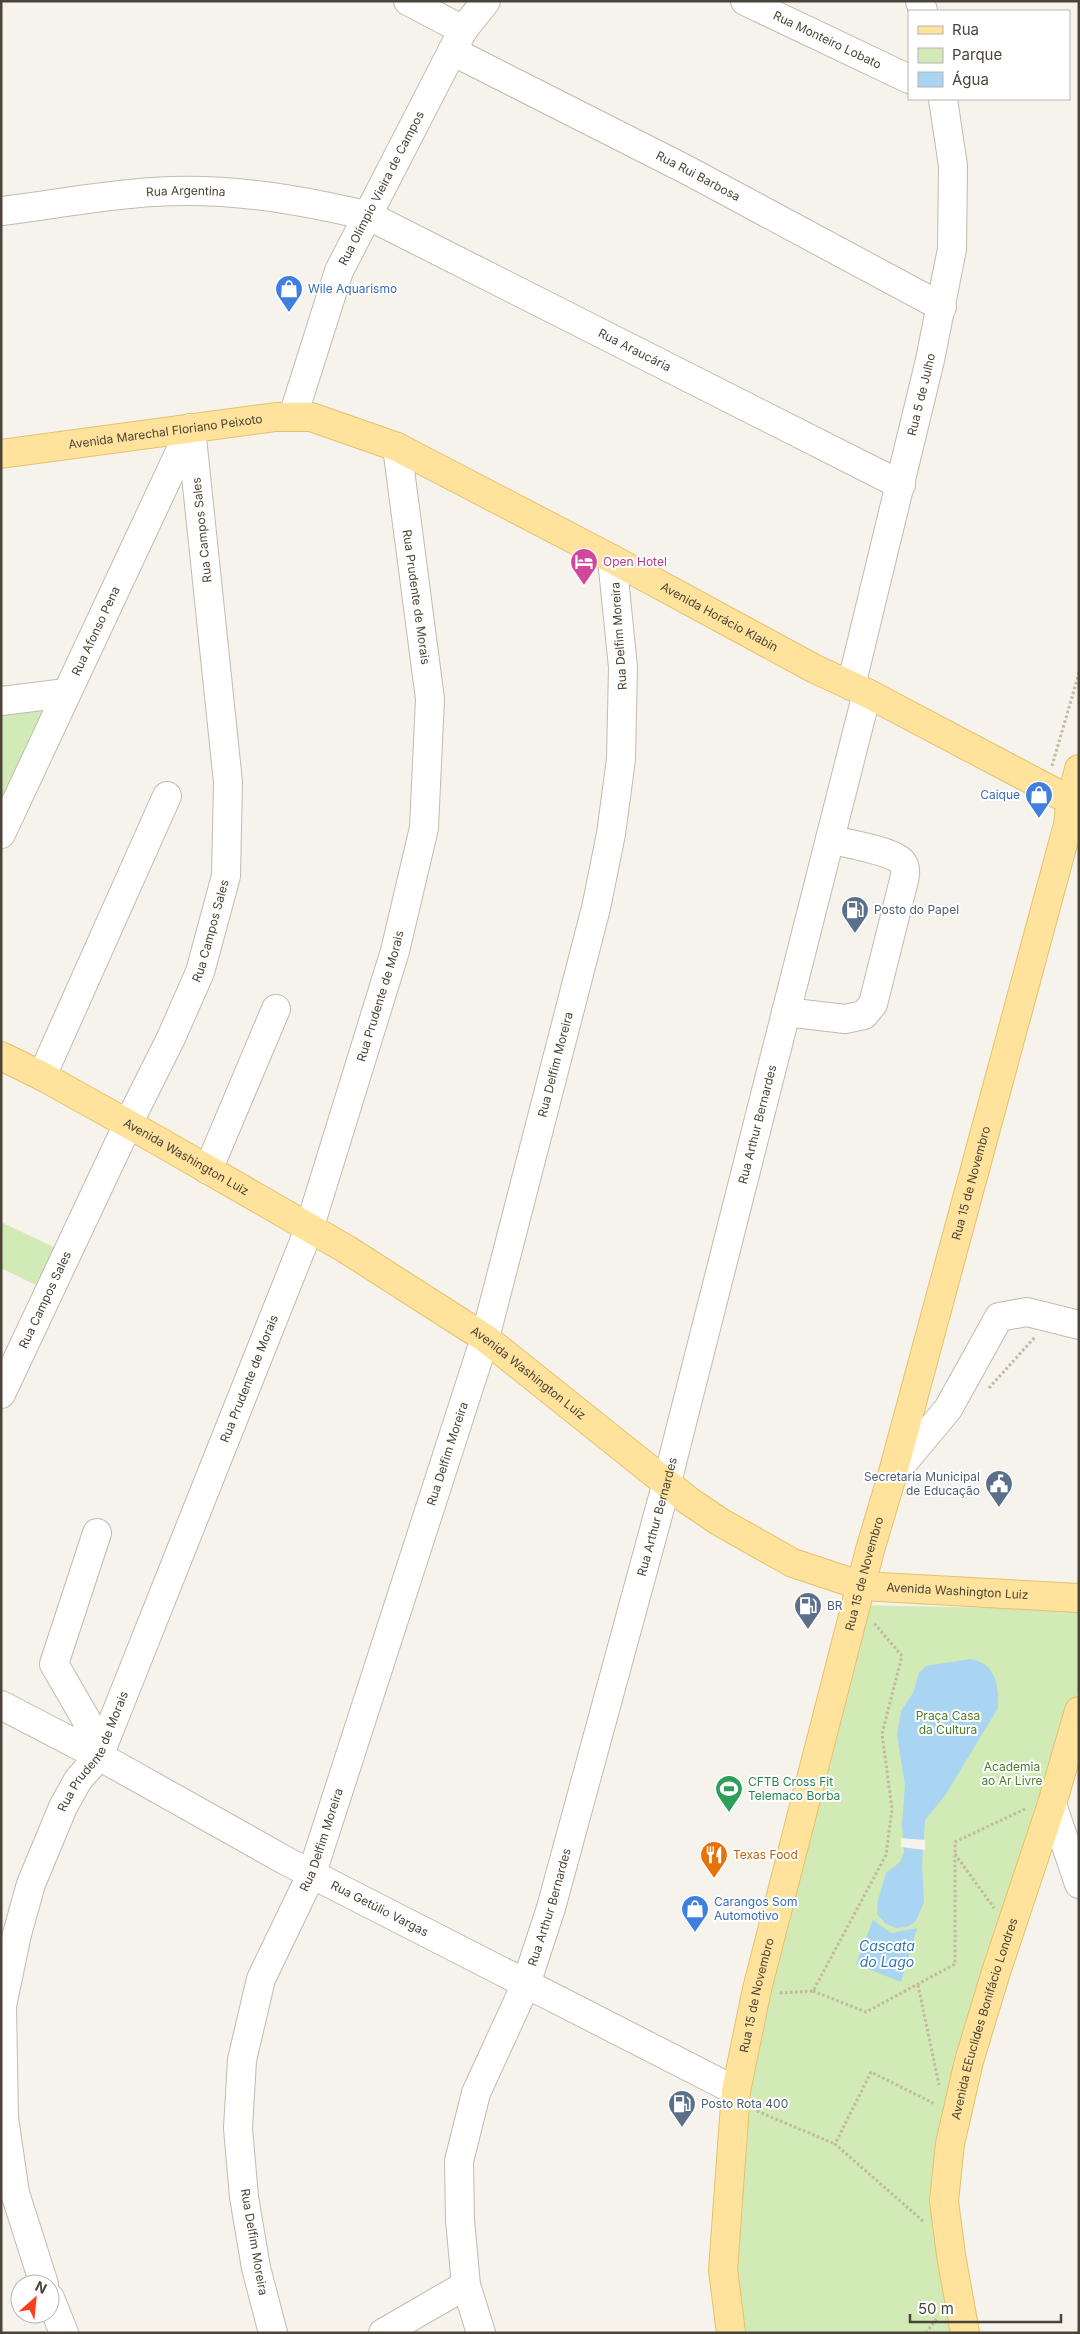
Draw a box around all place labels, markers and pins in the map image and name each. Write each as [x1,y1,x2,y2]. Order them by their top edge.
shop icon: Wile Aquarismo [274,274,304,313]
place label: Wile Aquarismo [308,281,397,296]
hotel icon: Open Hotel [569,547,599,586]
place label: Open Hotel [603,554,667,569]
shop icon: Caique [1024,780,1054,819]
place label: Caique [980,787,1020,802]
fuel station icon: Posto do Papel [840,895,870,934]
place label: Posto do Papel [874,902,959,917]
place label: Secretaria Municipal de Educação [864,1469,980,1498]
public building icon: Secretaria Municipal de Educação [984,1469,1014,1508]
fuel station icon: BR [793,1591,823,1630]
place label: BR [827,1598,843,1613]
sports icon: CFTB Cross Fit Telemaco Borba [714,1774,744,1813]
place label: CFTB Cross Fit Telemaco Borba [748,1774,840,1803]
restaurant icon: Texas Food [699,1840,729,1879]
place label: Texas Food [733,1847,798,1862]
shop icon: Carangos Som Automotivo [680,1894,710,1933]
place label: Carangos Som Automotivo [714,1894,798,1923]
fuel station icon: Posto Rota 400 [667,2089,697,2128]
place label: Posto Rota 400 [701,2096,788,2111]

